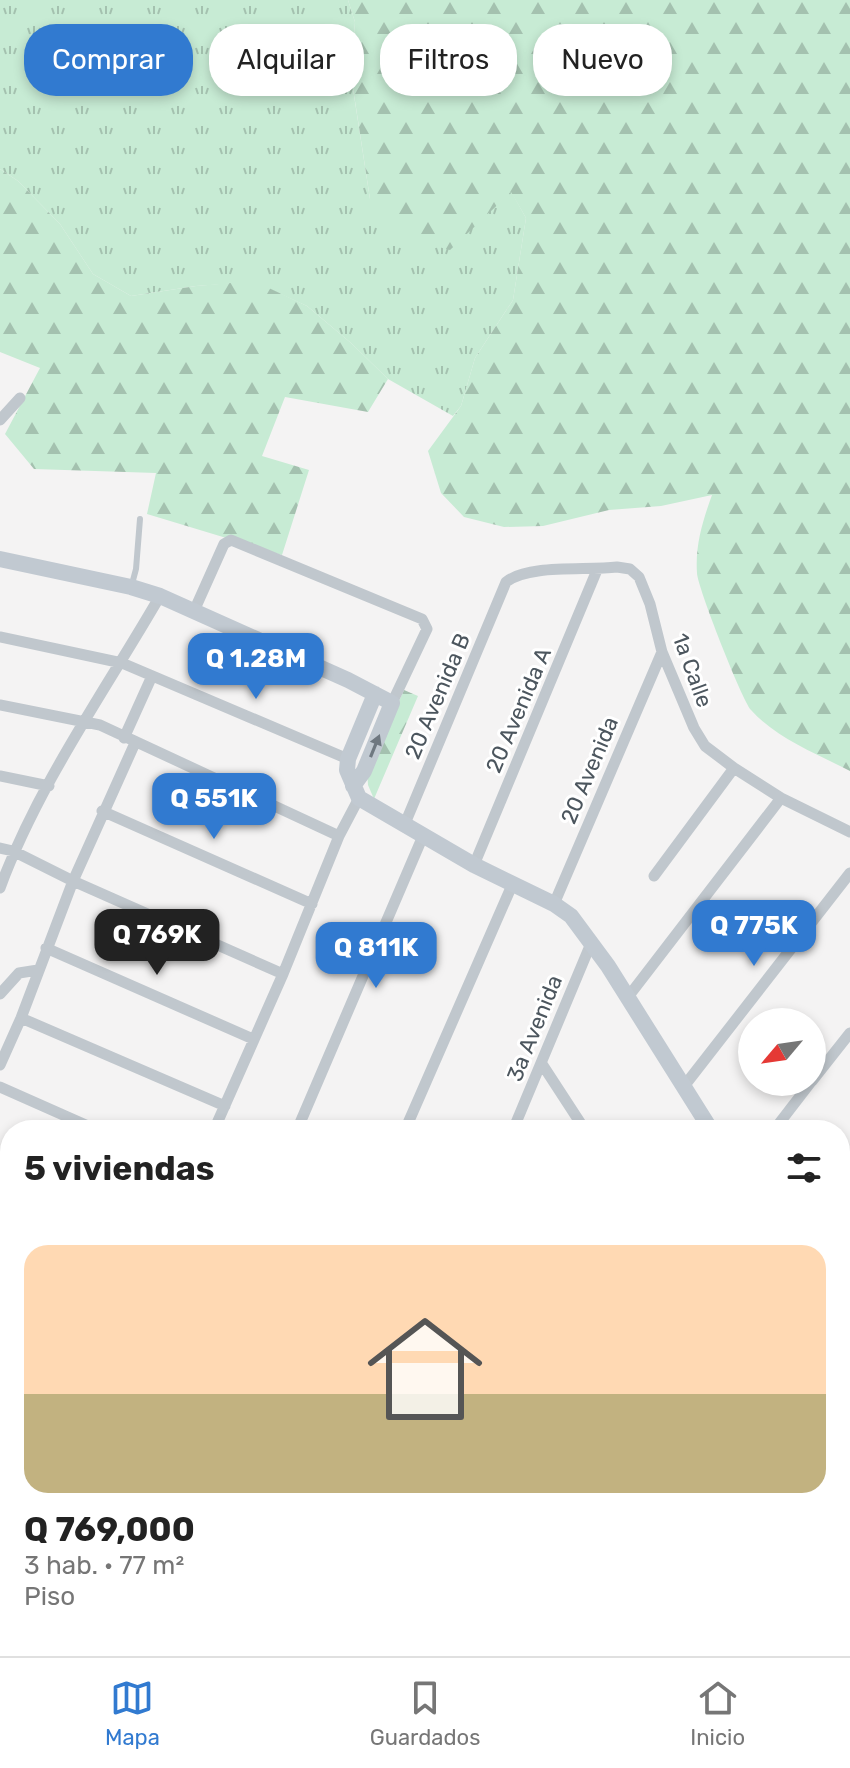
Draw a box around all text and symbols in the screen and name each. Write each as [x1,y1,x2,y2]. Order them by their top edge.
chip: Comprar [24,24,193,96]
chip: Alquilar [209,24,364,96]
chip: Filtros [380,24,517,96]
chip: Nuevo [533,24,672,96]
street label: 20 Avenida B [399,629,476,763]
street label: 1a Calle [667,629,718,711]
pin: Q 1.28M [182,633,330,701]
text: Q 1.28M [206,643,306,674]
street label: 20 Avenida A [480,643,557,777]
street label: 20 Avenida [555,713,624,828]
one-way arrow [369,734,382,758]
pin: Q 551K [149,773,279,841]
text: Q 551K [170,783,258,814]
pin: Q 775K [689,900,819,968]
pin: Q 769K [92,909,222,977]
text: Q 775K [710,910,798,941]
text: Q 769K [112,919,202,950]
pin: Q 811K [311,922,441,990]
text: Q 811K [334,932,418,963]
street label: 3a Avenida [501,971,568,1085]
north arrow [738,1008,826,1096]
map controls [738,1008,826,1096]
icon: filters [782,1146,826,1190]
text: 5 viviendas [24,1148,215,1189]
icon: home [353,1297,497,1441]
text: Q 769,000 [24,1509,195,1550]
text: 3 hab. · 77 m² [24,1550,184,1581]
text: Piso [24,1581,75,1612]
tab: Mapa [105,1676,160,1751]
tab: Guardados [370,1676,480,1751]
tab: Inicio [690,1676,745,1751]

